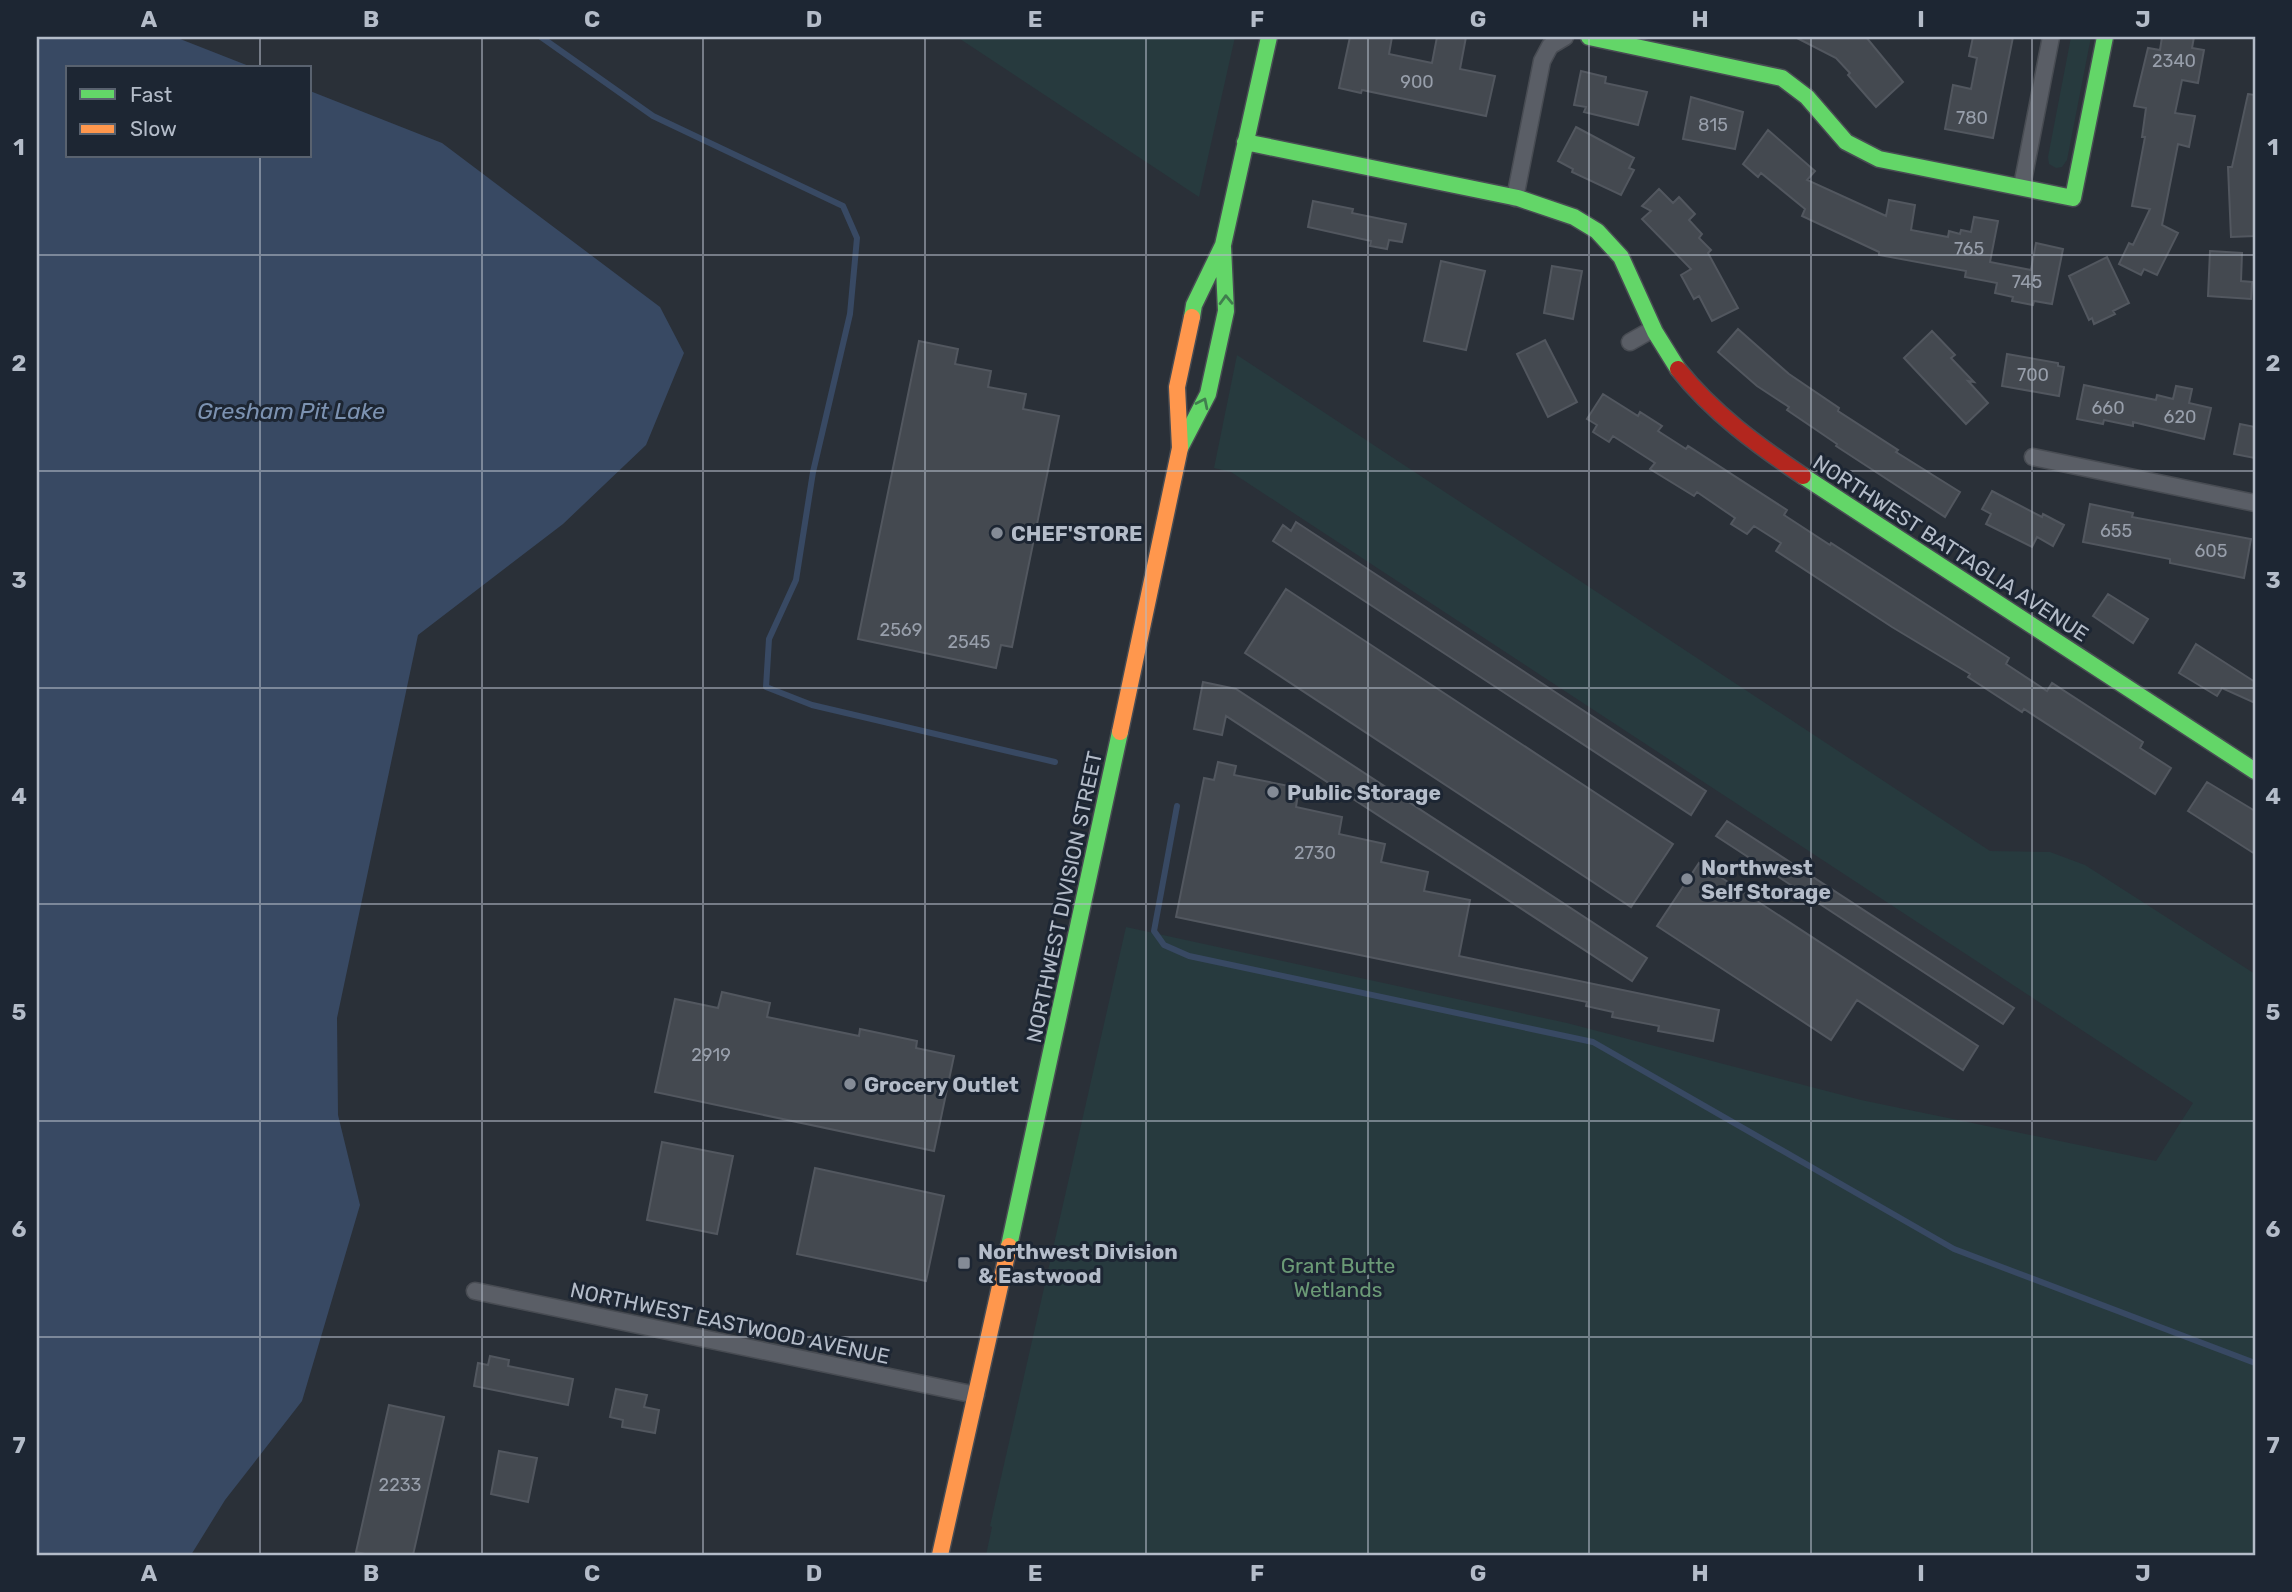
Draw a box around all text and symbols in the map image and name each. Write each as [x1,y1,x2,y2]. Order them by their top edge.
text: A [141,5,158,33]
text: B [363,5,379,33]
text: C [584,5,600,33]
text: D [806,5,822,33]
text: E [1028,5,1042,33]
text: F [1250,5,1264,33]
text: G [1470,5,1486,33]
text: H [1691,5,1709,33]
text: I [1917,5,1925,33]
text: J [2135,5,2151,33]
house number: 2340 [2152,50,2196,72]
legend [66,66,312,158]
house number: 900 [1400,71,1434,93]
text: Fast [130,82,172,107]
house number: 780 [1956,107,1988,129]
house number: 815 [1698,114,1728,136]
text: Slow [130,116,177,141]
text: 1 [13,133,25,161]
text: 1 [2267,133,2279,161]
house number: 765 [1954,238,1984,260]
house number: 745 [2012,271,2042,293]
one-way arrow [1218,294,1233,305]
text: 2 [12,349,26,377]
text: 2 [2266,349,2280,377]
house number: 700 [2017,364,2049,386]
water label: Gresham Pit Lake [197,397,385,425]
house number: 660 [2091,397,2125,419]
one-way arrow [1195,398,1209,410]
house number: 620 [2164,406,2196,428]
street label: NORTHWEST BATTAGLIA AVENUE [1809,449,2093,647]
house number: 655 [2100,520,2132,542]
place label: CHEF'STORE [1011,521,1143,546]
marker: CHEF'STORE [989,525,1005,541]
house number: 605 [2195,540,2227,562]
text: 3 [11,566,27,594]
text: 3 [2265,566,2281,594]
house number: 2569 [880,619,922,641]
house number: 2545 [947,631,991,653]
street label: NORTHWEST DIVISION STREET [1021,749,1107,1045]
place label: Public Storage [1287,780,1441,805]
text: 4 [11,782,27,810]
text: 4 [2265,782,2281,810]
marker: Public Storage [1265,784,1281,800]
house number: 2730 [1294,842,1336,864]
place label: Northwest Self Storage [1701,855,1831,904]
marker: Northwest Self Storage [1679,871,1695,887]
text: 5 [12,998,27,1026]
text: 5 [2266,998,2281,1026]
house number: 2919 [691,1044,731,1066]
place label: Grocery Outlet [864,1072,1019,1097]
marker: Grocery Outlet [842,1076,858,1092]
text: 6 [12,1215,27,1243]
text: 6 [2266,1215,2281,1243]
place label: Northwest Division & Eastwood [978,1239,1178,1288]
park label: Grant Butte Wetlands [1281,1253,1395,1302]
marker: Northwest Division & Eastwood [956,1255,972,1271]
street label: NORTHWEST EASTWOOD AVENUE [568,1277,892,1369]
text: 7 [12,1431,26,1459]
text: 7 [2266,1431,2280,1459]
house number: 2233 [379,1474,421,1496]
text: A [141,1559,158,1587]
text: B [363,1559,379,1587]
text: C [584,1559,600,1587]
text: D [806,1559,822,1587]
text: E [1028,1559,1042,1587]
text: F [1250,1559,1264,1587]
text: G [1470,1559,1486,1587]
text: H [1691,1559,1709,1587]
text: I [1917,1559,1925,1587]
text: J [2135,1559,2151,1587]

